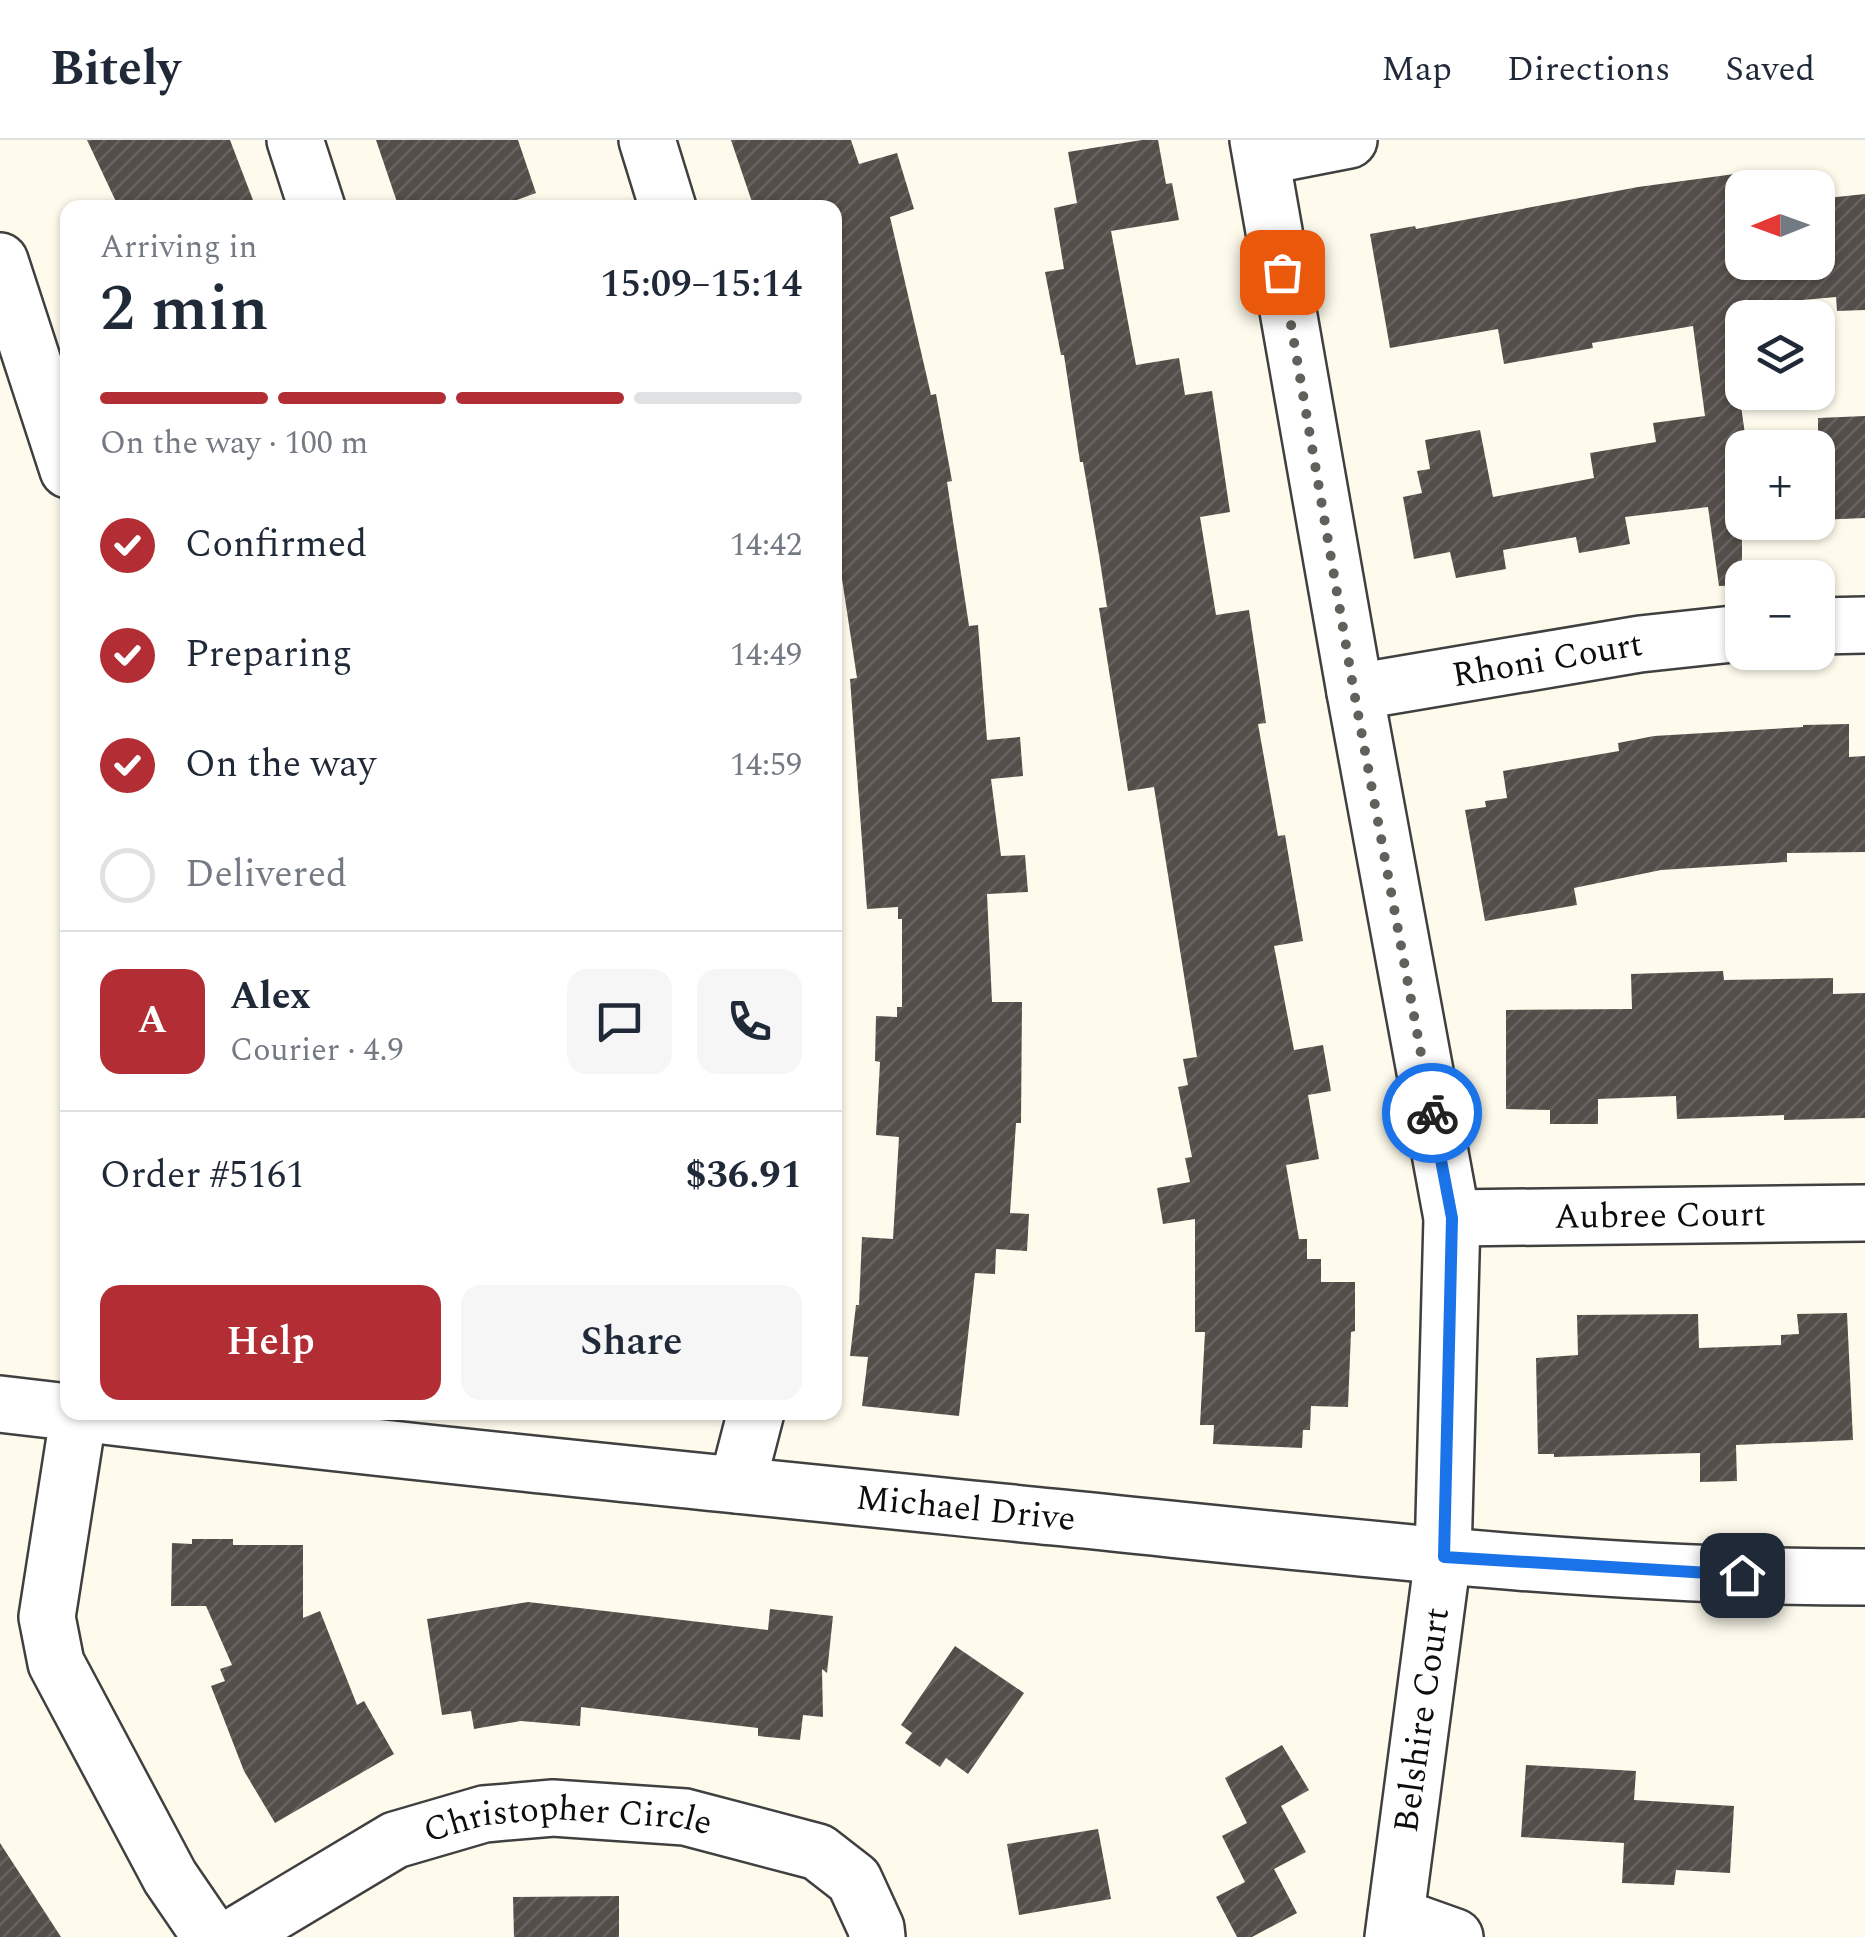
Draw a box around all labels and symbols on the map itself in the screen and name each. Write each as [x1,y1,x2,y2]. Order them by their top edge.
north arrow [1725,170,1835,280]
pin [1240,230,1325,315]
street label: Rhoni Court [1448,617,1647,702]
courier [1382,1063,1482,1163]
street label: Aubree Court [1554,1188,1766,1243]
street label: Michael Drive [853,1471,1078,1546]
pin [1700,1533,1785,1618]
street label: Belshire Court [1380,1604,1464,1836]
street label: Christopher Circle [417,1781,718,1857]

